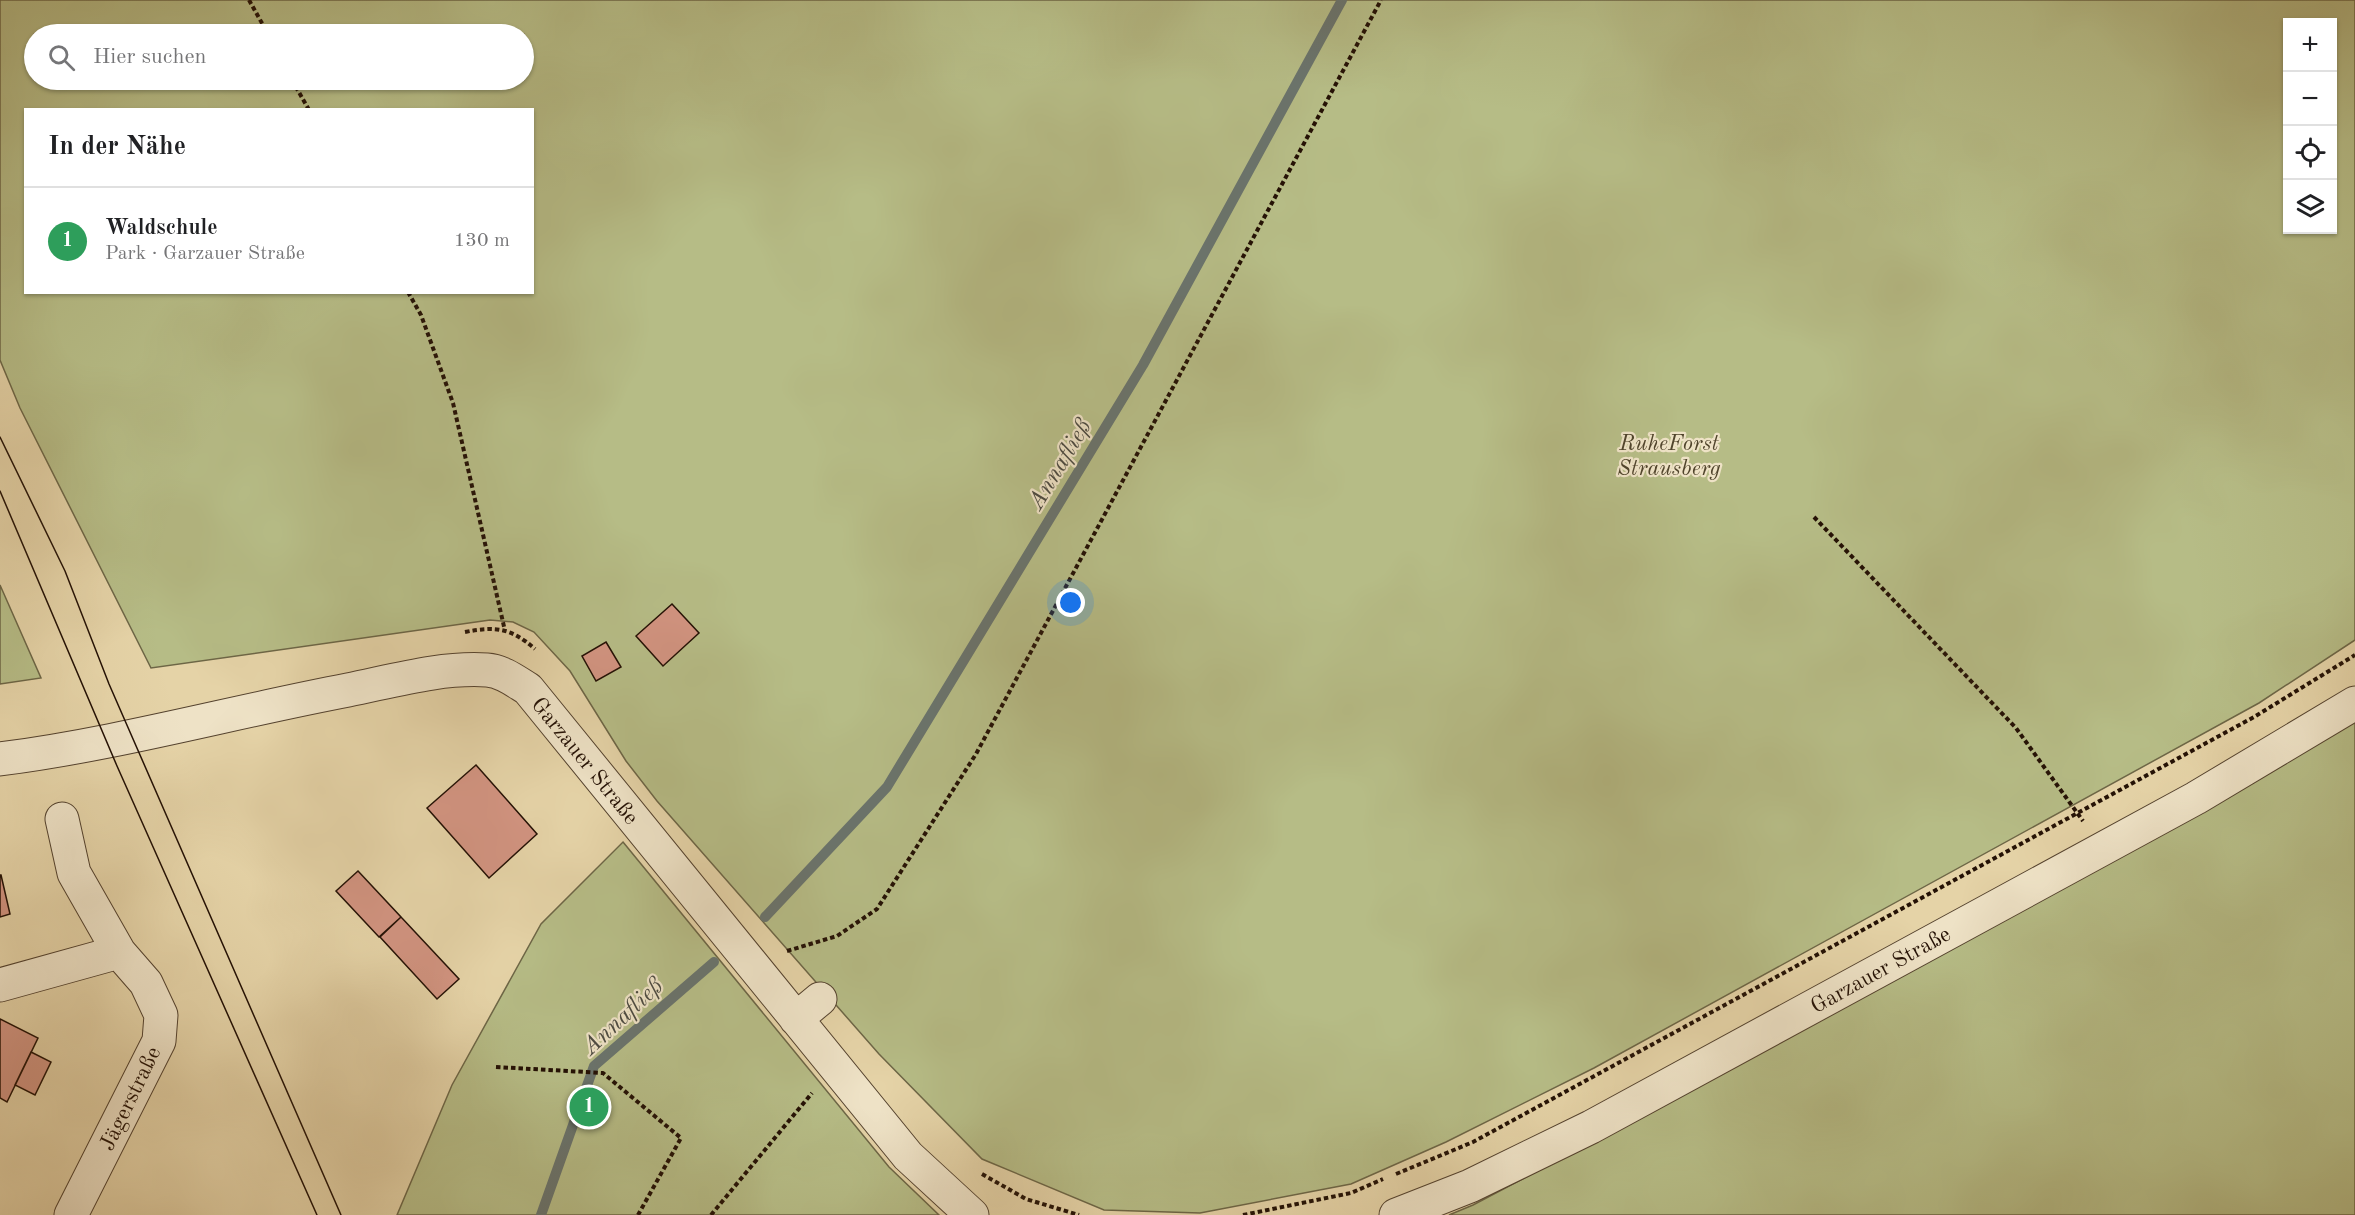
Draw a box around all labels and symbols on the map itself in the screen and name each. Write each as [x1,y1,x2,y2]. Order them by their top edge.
water label: Annafließ [1024,415,1098,516]
park label: RuheForst Strausberg [1617,433,1721,480]
your location [1056,588,1085,617]
street label: Garzauer Straße [527,694,642,829]
street label: Garzauer Straße [1807,923,1955,1018]
water label: Annafließ [577,973,669,1062]
street label: Jägerstraße [96,1043,165,1154]
pin: 1 [570,1084,608,1130]

